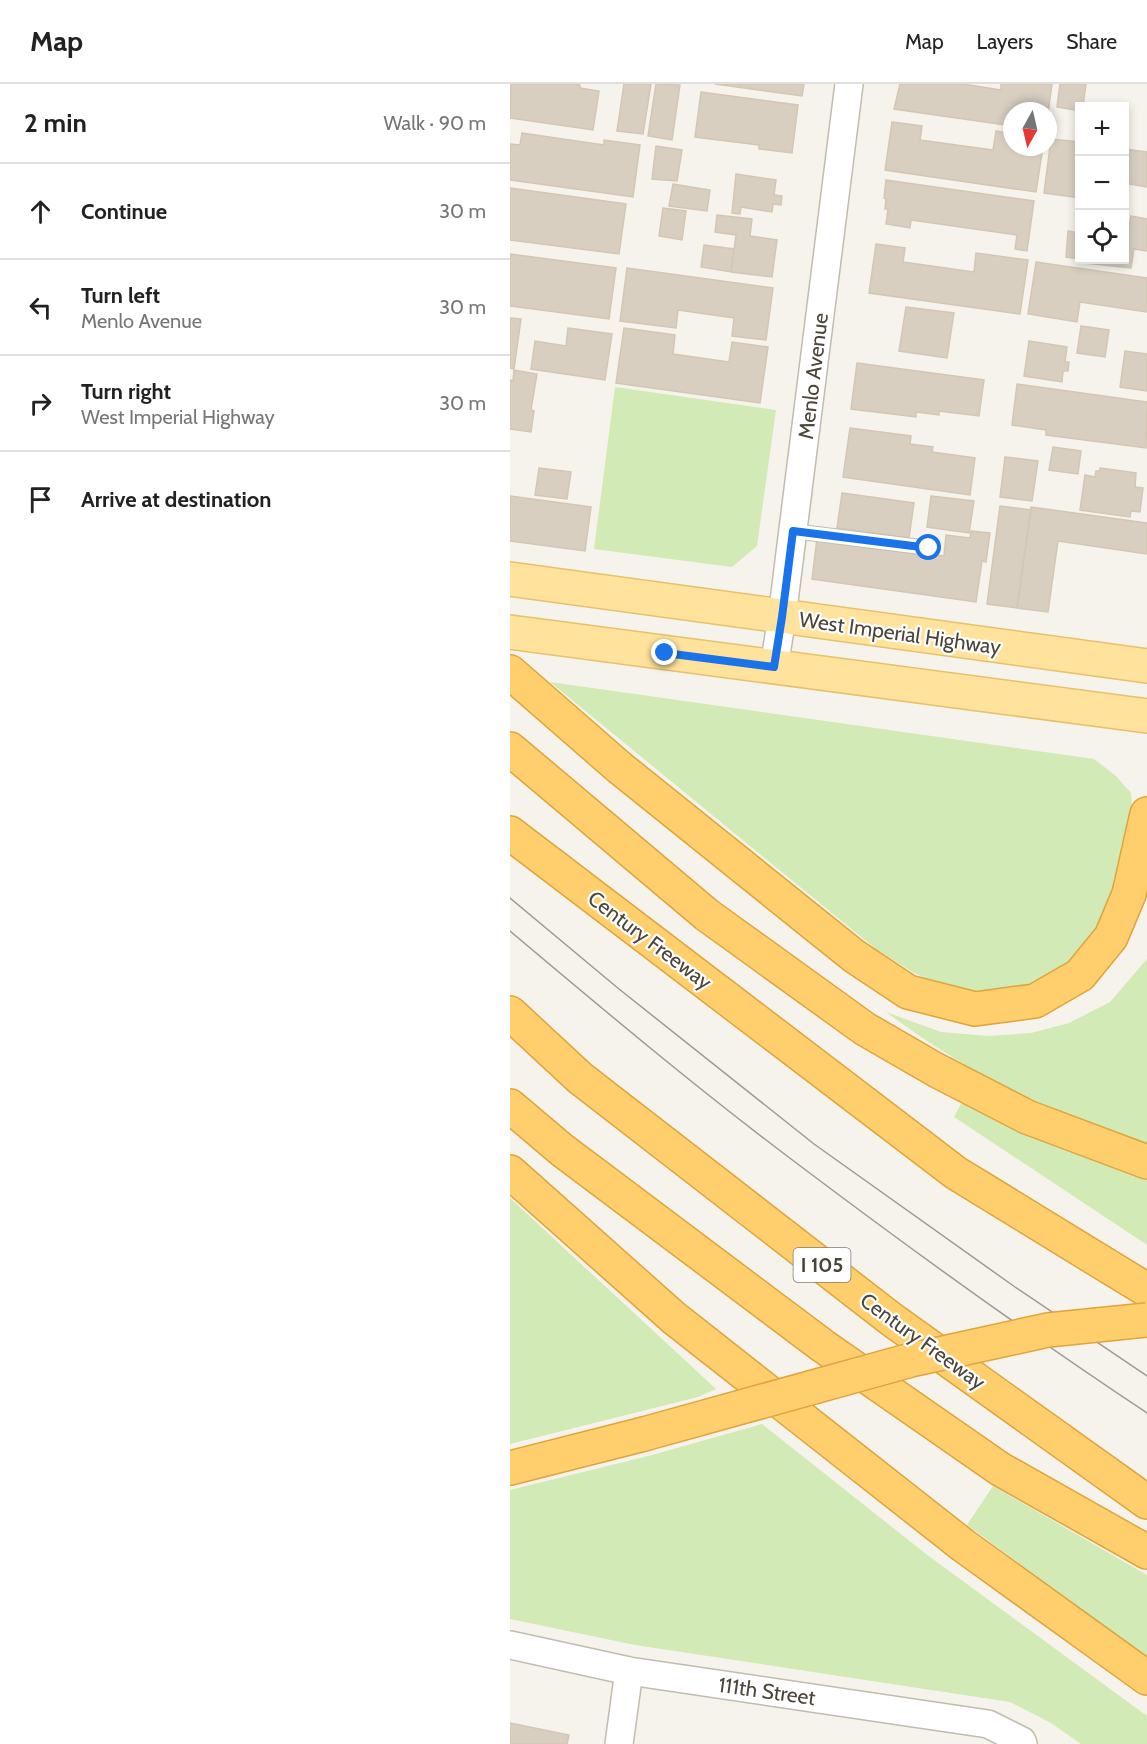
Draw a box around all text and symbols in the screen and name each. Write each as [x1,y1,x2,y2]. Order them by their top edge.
text: Map [30,24,83,58]
text: Map [905,29,944,54]
text: Layers [977,29,1033,54]
text: Share [1066,29,1117,54]
north arrow [1003,102,1057,156]
map controls [1075,102,1129,264]
button: + [1075,102,1129,156]
text: 2 min [24,107,87,139]
text: Walk · 90 m [383,111,486,135]
button: − [1075,156,1129,210]
icon: ahead [24,195,57,228]
text: Continue [81,198,167,225]
text: 30 m [439,199,486,223]
button: locate [1075,210,1129,264]
text: Turn left [81,282,160,309]
icon: left [24,291,57,324]
text: 30 m [439,295,486,319]
text: Menlo Avenue [81,309,202,333]
street label: Menlo Avenue [793,311,833,441]
text: Turn right [81,378,171,405]
icon: right [24,387,57,420]
text: 30 m [439,391,486,415]
text: West Imperial Highway [81,405,275,429]
icon: arrive [24,483,57,516]
text: Arrive at destination [81,486,271,513]
route start [915,534,941,560]
street label: West Imperial Highway [798,606,1003,660]
route end [651,639,677,665]
street label: Century Freeway [583,885,717,995]
road number: I 105 [794,1248,850,1282]
street label: Century Freeway [856,1287,991,1395]
street label: 111th Street [717,1672,817,1710]

